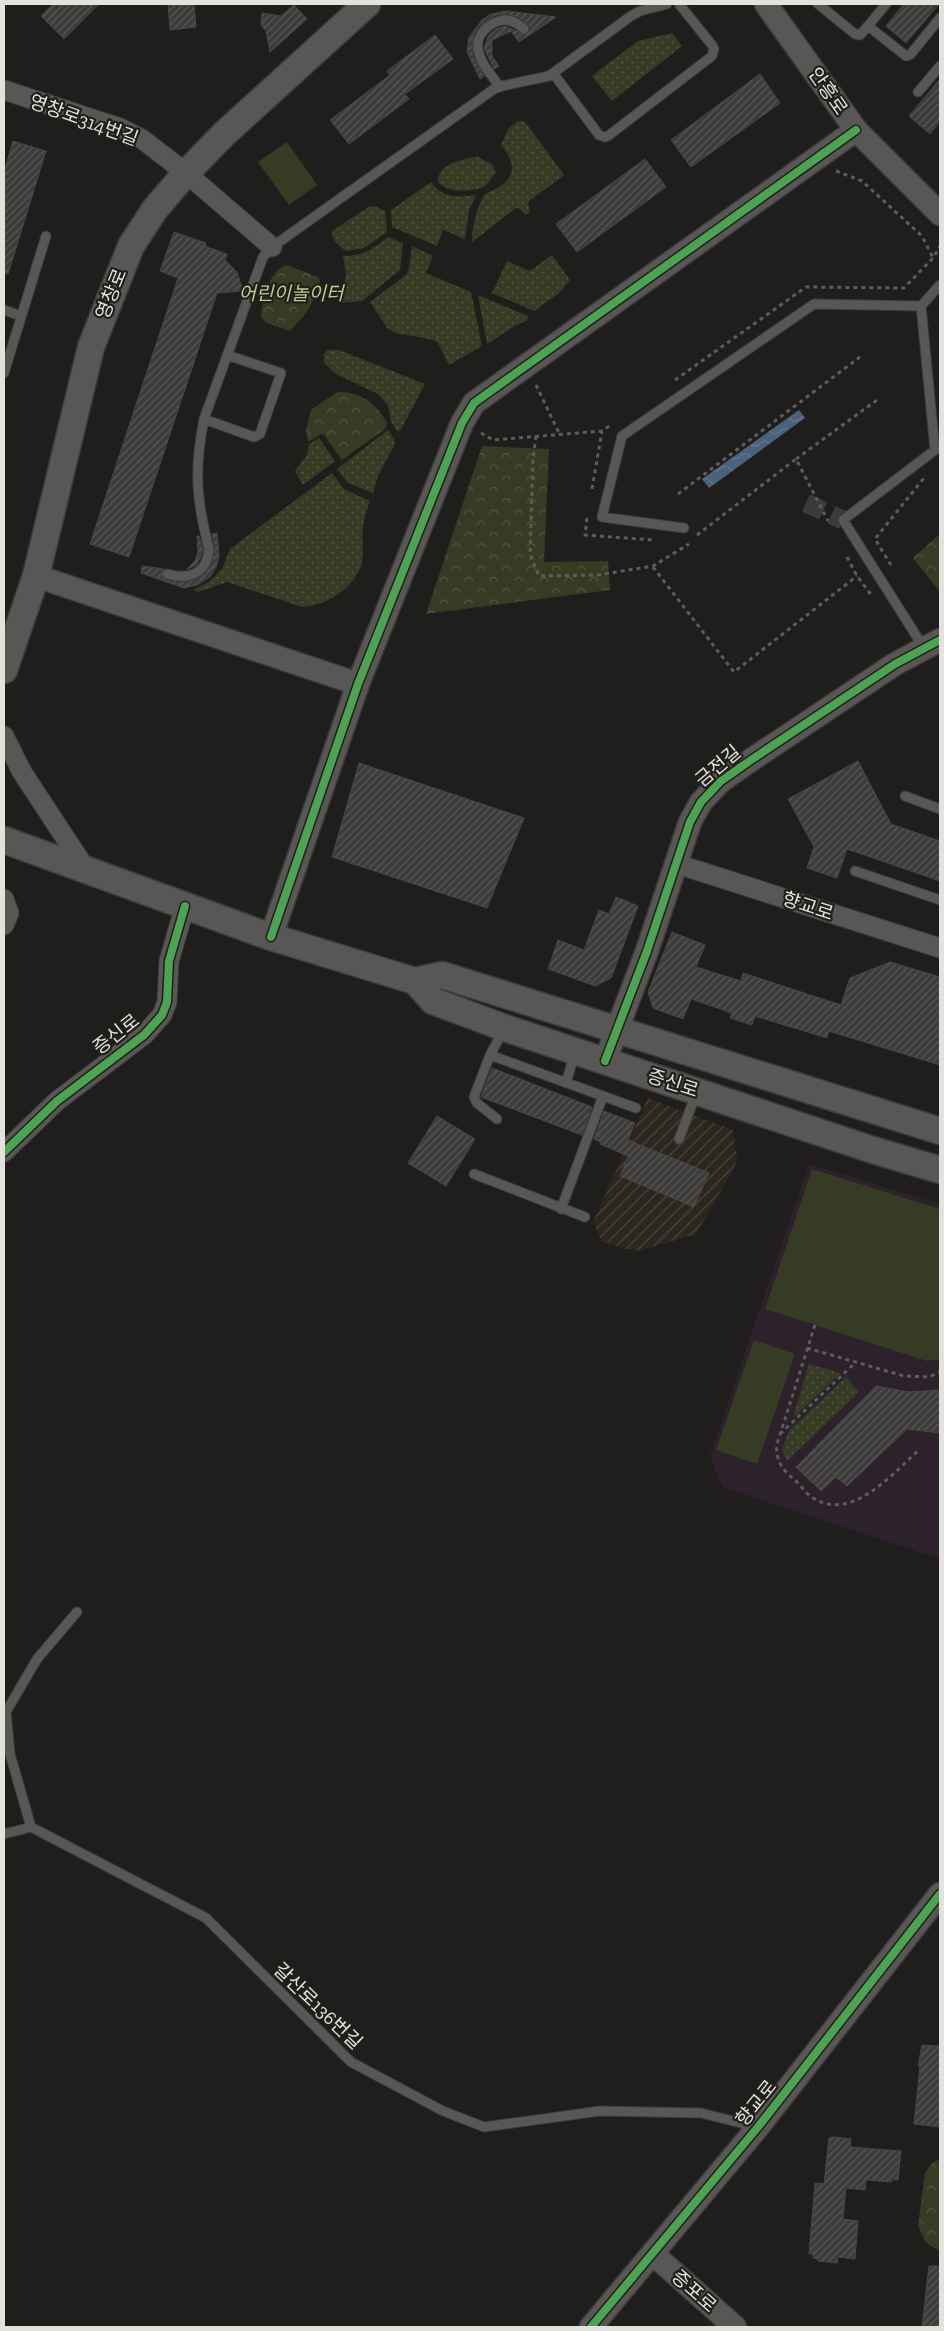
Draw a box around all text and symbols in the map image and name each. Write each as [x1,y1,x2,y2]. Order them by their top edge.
street label: 안흥로 [804,63,852,119]
street label: 영창로314번길 [26,90,142,150]
street label: 영창로 [91,265,131,323]
park label: 어린이놀이터 [239,282,346,305]
street label: 금전길 [691,740,745,792]
street label: 향교로 [780,887,836,925]
street label: 증신로 [88,1009,144,1059]
street label: 증신로 [645,1064,701,1102]
street label: 갈산로136번길 [269,1958,367,2054]
street label: 향교로 [731,2075,781,2131]
street label: 증포로 [667,2265,721,2317]

